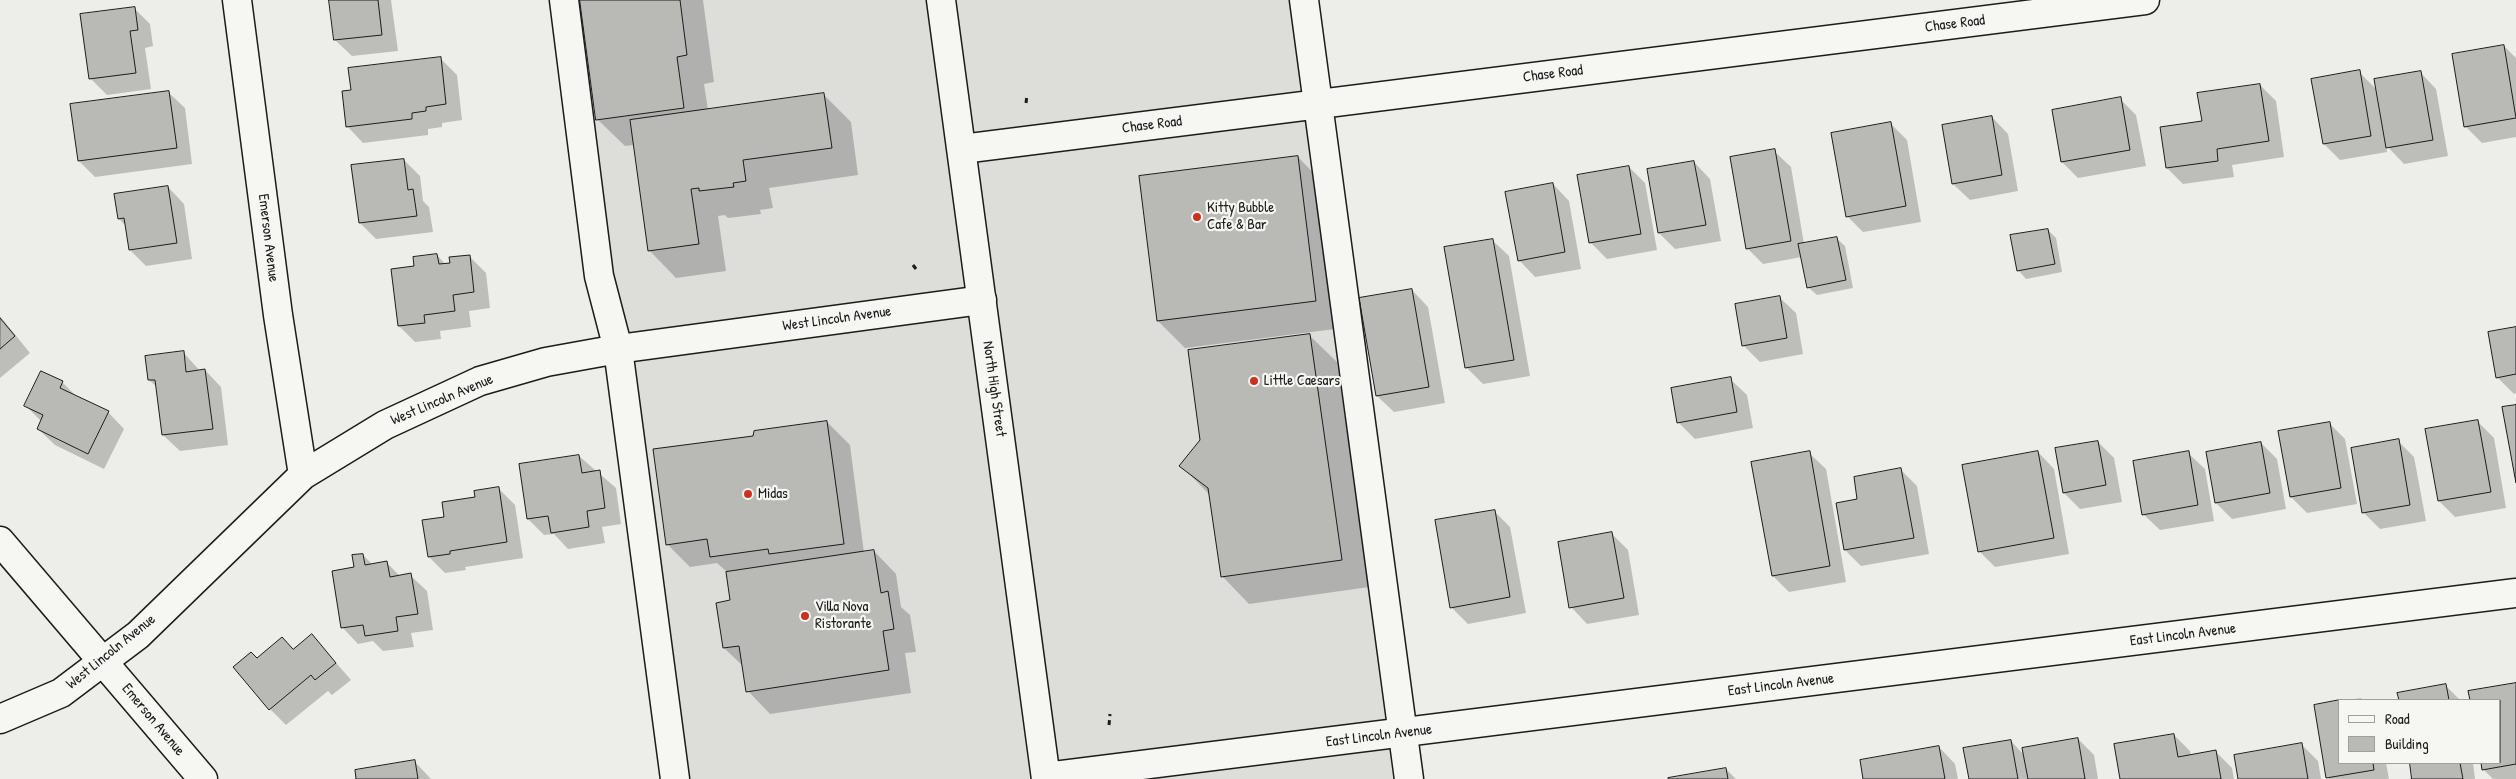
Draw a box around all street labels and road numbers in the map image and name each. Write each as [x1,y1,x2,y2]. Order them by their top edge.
street label: Chase Road [1924,11,1986,37]
street label: Chase Road [1522,61,1584,87]
street label: Chase Road [1121,112,1183,138]
street label: Emerson Avenue [254,193,282,283]
street label: West Lincoln Avenue [782,302,892,336]
street label: North High Street [978,340,1010,438]
street label: West Lincoln Avenue [388,370,496,430]
street label: West Lincoln Avenue [63,611,159,693]
street label: East Lincoln Avenue [2129,620,2237,650]
street label: East Lincoln Avenue [1727,670,1835,700]
street label: Emerson Avenue [118,680,188,760]
street label: East Lincoln Avenue [1325,721,1433,751]

